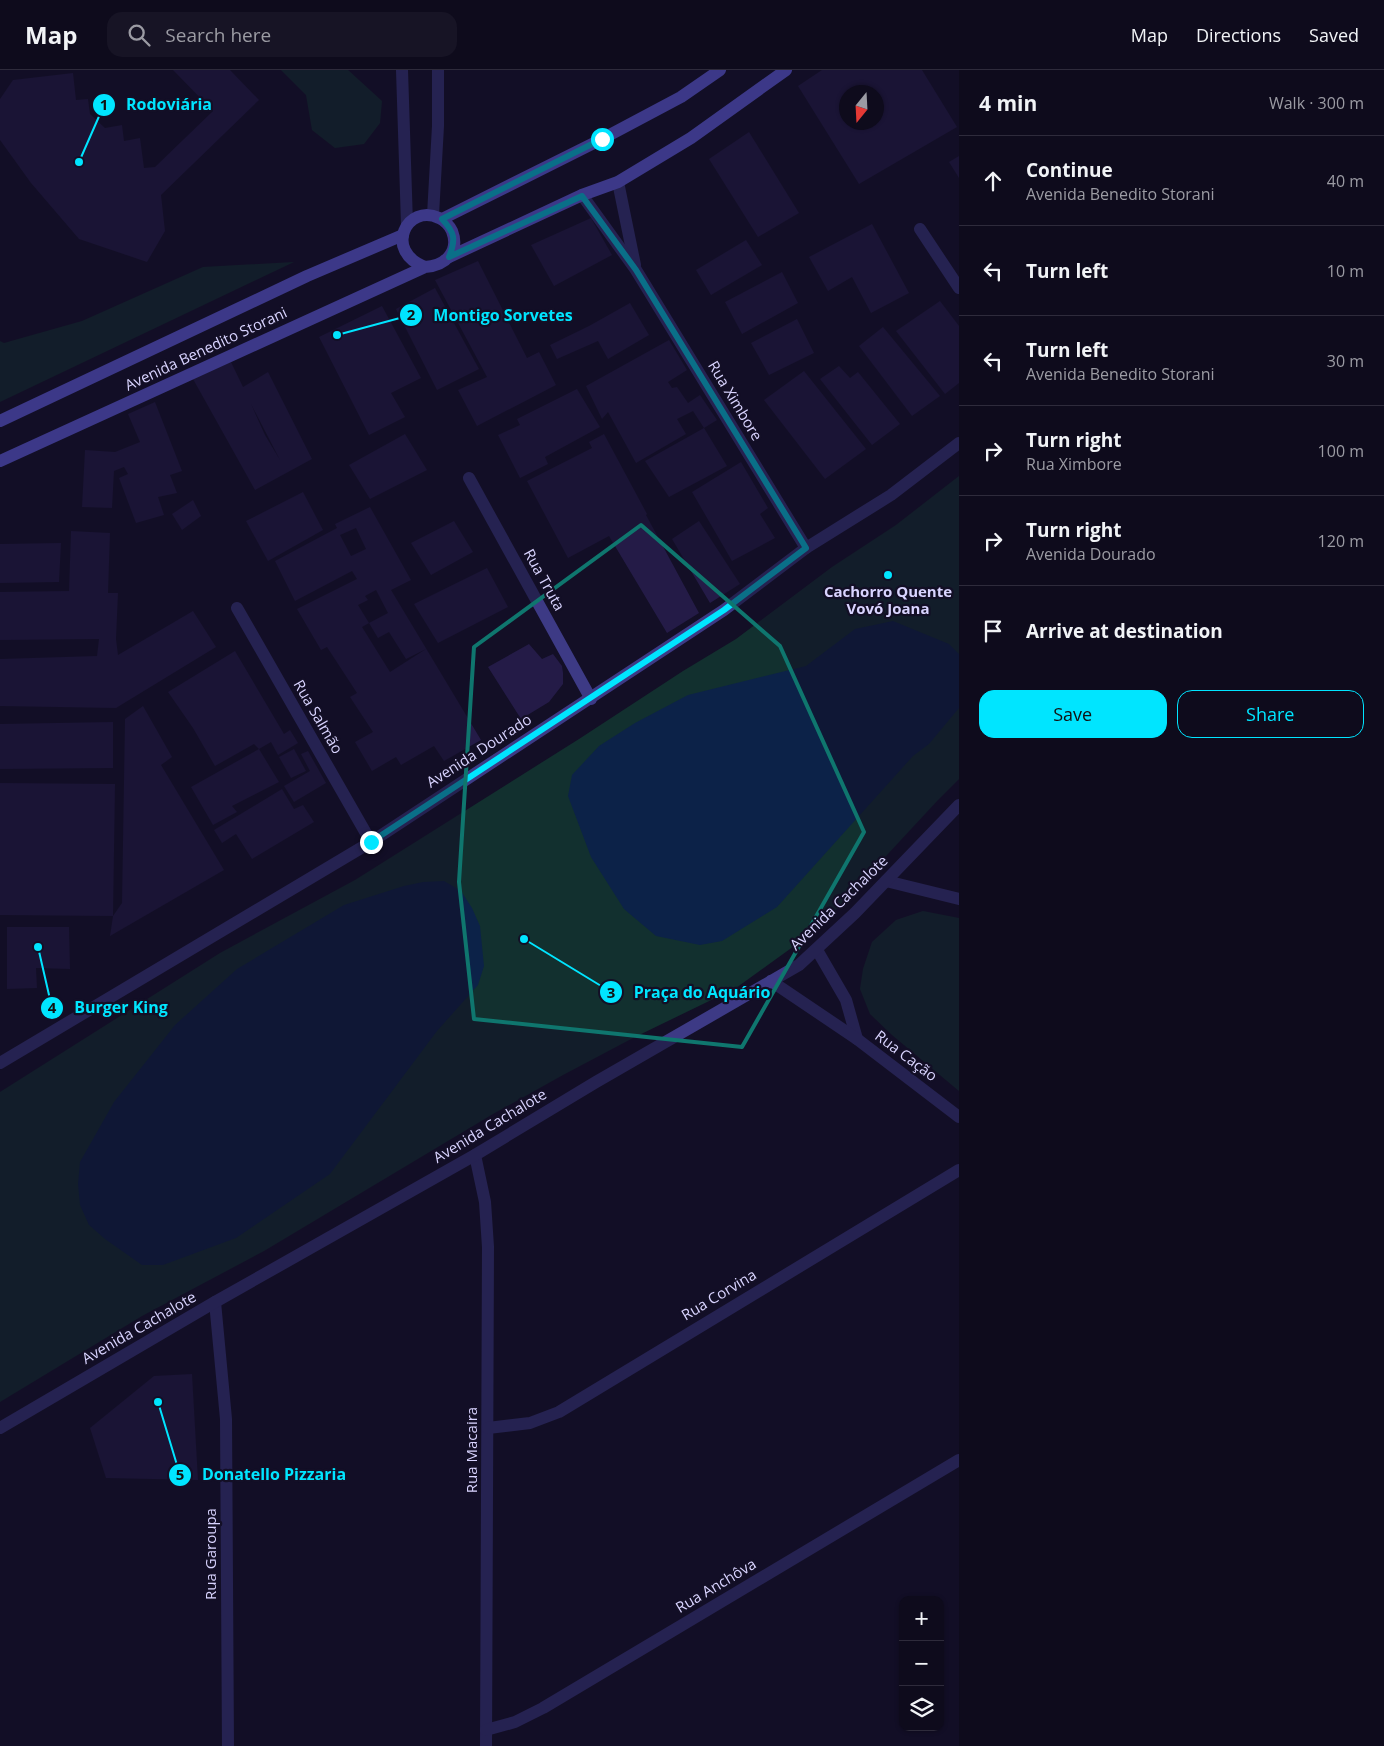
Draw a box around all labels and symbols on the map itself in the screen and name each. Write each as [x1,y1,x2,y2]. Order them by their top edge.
north arrow [839,85,884,130]
callout: Rodoviária [91,89,222,120]
text: Rodoviária [126,93,212,115]
text: 1 [100,94,108,114]
route start [591,128,614,151]
callout: Montigo Sorvetes [399,300,583,331]
street label: Avenida Benedito Storani [121,302,290,395]
text: 2 [407,304,416,324]
text: Montigo Sorvetes [433,304,573,326]
street label: Rua Ximbore [704,357,768,444]
street label: Rua Truta [520,545,570,614]
marker: Cachorro Quente Vovó Joana [882,569,894,581]
place label: Cachorro Quente Vovó Joana [824,581,952,618]
street label: Rua Salmão [290,676,348,757]
street label: Avenida Dourado [422,709,535,792]
route end [360,831,383,854]
street label: Avenida Cachalote [785,850,892,954]
callout: Praça do Aquário [599,977,781,1008]
text: Praça do Aquário [634,981,770,1003]
text: 3 [607,982,615,1002]
callout: Burger King [39,992,178,1023]
text: Burger King [74,996,168,1018]
text: 4 [48,997,57,1017]
street label: Rua Cação [871,1025,942,1085]
street label: Avenida Cachalote [429,1083,550,1167]
street label: Rua Corvina [677,1264,760,1324]
street label: Avenida Cachalote [78,1286,199,1368]
street label: Rua Macaira [461,1407,481,1493]
callout: Donatello Pizzaria [167,1459,356,1490]
text: Donatello Pizzaria [202,1463,346,1485]
text: 5 [176,1464,184,1484]
street label: Rua Garoupa [200,1508,220,1600]
street label: Rua Anchôva [672,1553,759,1617]

